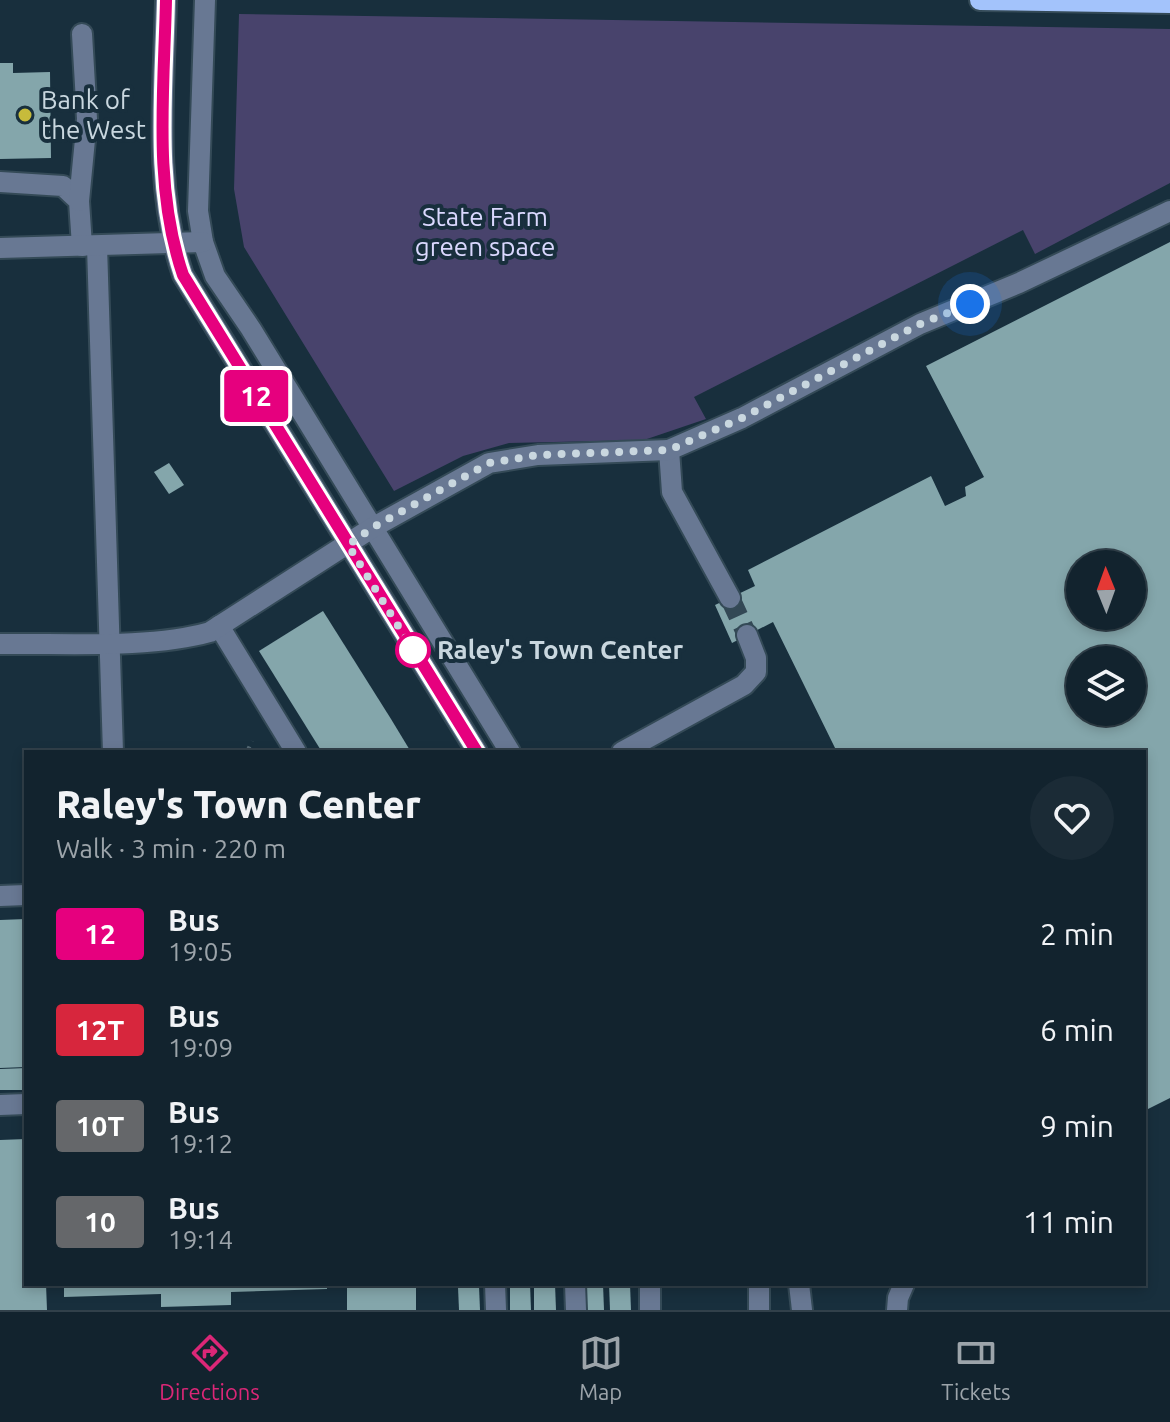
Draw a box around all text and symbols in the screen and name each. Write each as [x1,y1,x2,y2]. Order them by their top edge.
place label: Bank of the West [41,85,146,144]
marker: Bank of the West [16,106,34,124]
park label: State Farm green space [415,202,555,261]
your location [950,284,990,324]
line badge: 12 [220,370,292,422]
text: 12 [240,380,272,411]
north arrow [1066,550,1146,630]
map controls [1066,550,1146,726]
marker: Raley's Town Center [396,633,430,667]
place label: Raley's Town Center [437,635,683,664]
button: layers [1066,646,1146,726]
button: heart [1030,776,1114,860]
text: Raley's Town Center [56,783,421,825]
text: Walk · 3 min · 220 m [56,834,286,863]
text: Bus [168,903,220,937]
text: 2 min [1040,917,1114,951]
text: 12 [84,918,116,949]
text: 19:05 [168,937,233,966]
text: Bus [168,999,220,1033]
text: 6 min [1040,1013,1114,1047]
text: 12T [76,1014,124,1045]
text: 19:09 [168,1033,233,1062]
text: Bus [168,1095,220,1129]
text: 9 min [1040,1109,1114,1143]
text: 10T [76,1110,124,1141]
text: 19:12 [168,1129,233,1158]
text: Bus [168,1191,220,1225]
text: 11 min [1023,1205,1114,1239]
text: 10 [84,1206,116,1237]
text: 19:14 [168,1225,233,1254]
tab: Directions [159,1331,260,1404]
tab: Map [579,1331,623,1404]
tab: Tickets [941,1331,1011,1404]

